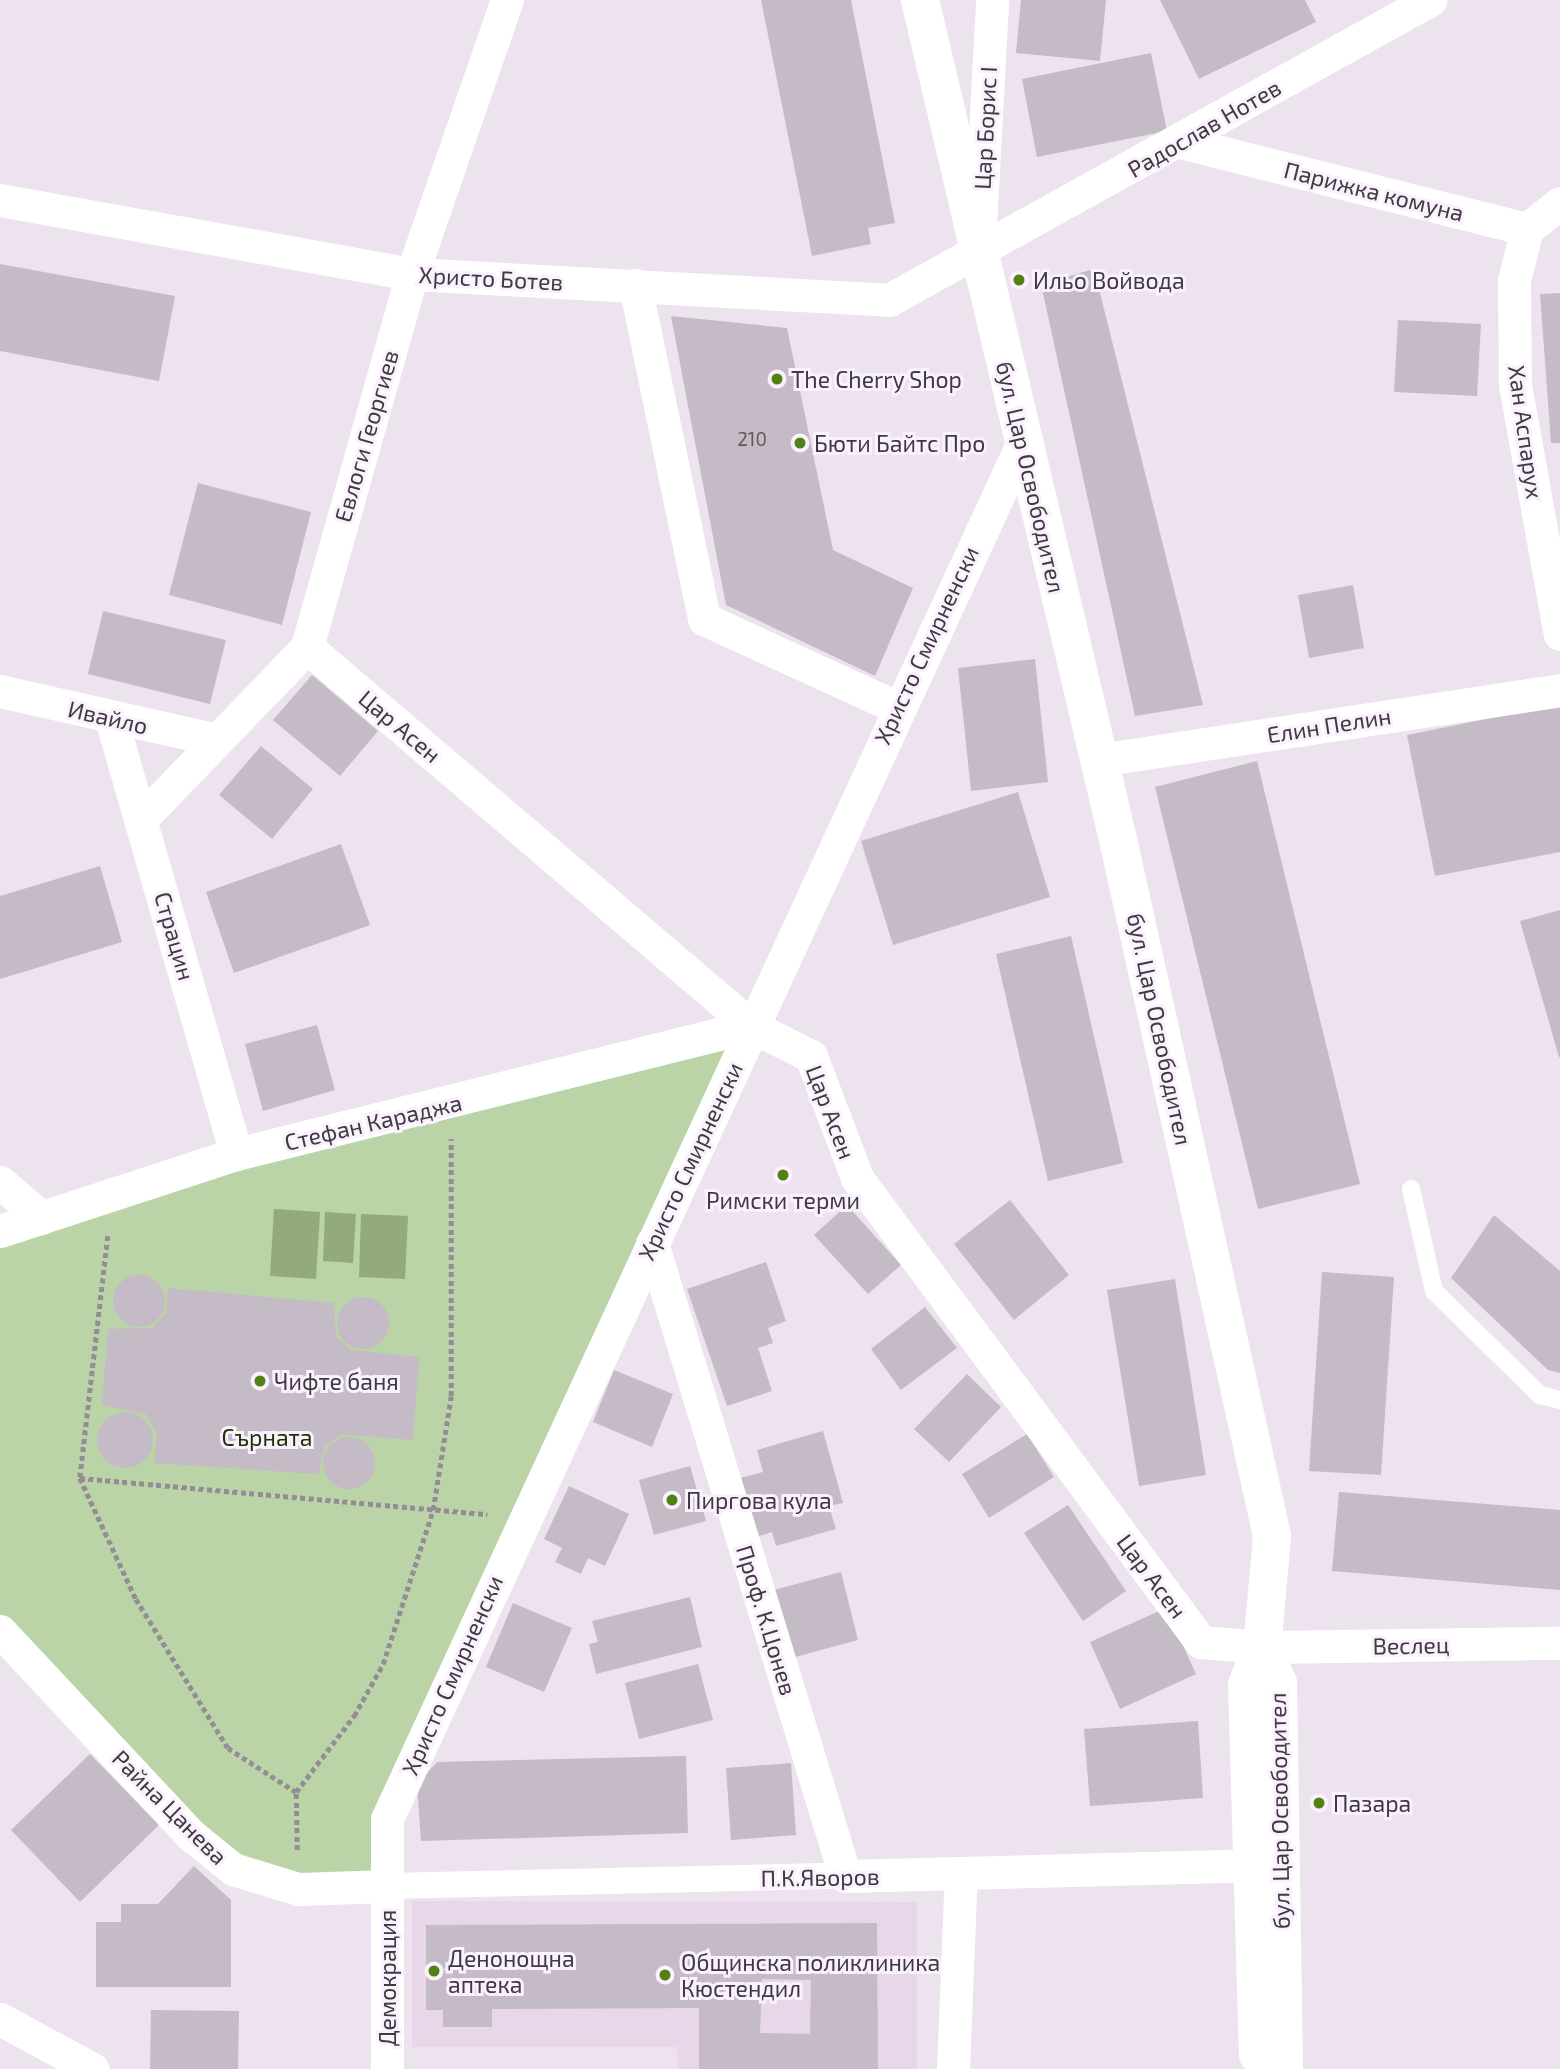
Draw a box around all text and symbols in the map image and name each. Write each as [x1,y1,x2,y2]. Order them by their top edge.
street label: Цар Борис I [968,66,1002,190]
street label: Радослав Нотев [1123,73,1285,183]
street label: Парижка комуна [1281,155,1467,227]
street label: Христо Ботев [418,260,564,296]
place label: Ильо Войвода [1033,266,1185,294]
marker: Ильо Войвода [1011,272,1027,288]
street label: Евлоги Георгиев [328,347,404,525]
street label: бул. Цар Освободител [991,358,1071,596]
street label: Хан Аспарух [1503,363,1549,501]
place label: The Cherry Shop [791,365,962,393]
marker: The Cherry Shop [769,371,785,387]
house number: 210 [737,428,767,450]
place label: Бюти Байтс Про [814,429,985,457]
marker: Бюти Байтс Про [792,435,808,451]
street label: Христо Смирненски [868,542,984,748]
street label: Цар Асен [353,684,447,768]
street label: Ивайло [65,694,151,740]
street label: Елин Пелин [1265,702,1393,748]
street label: Страцин [149,888,201,984]
street label: бул. Цар Освободител [1122,910,1198,1148]
street label: Христо Смирненски [632,1058,748,1264]
street label: Цар Асен [801,1061,861,1163]
street label: Стефан Караджа [282,1088,464,1156]
marker: Римски терми [775,1167,791,1183]
place label: Римски терми [706,1186,860,1214]
place label: Чифте баня [274,1367,399,1395]
marker: Чифте баня [252,1373,268,1389]
park label: Сърната [221,1423,313,1451]
place label: Пиргова кула [686,1486,832,1514]
marker: Пиргова кула [664,1492,680,1508]
street label: Цар Асен [1111,1528,1193,1624]
street label: Проф. К.Цонев [731,1542,803,1698]
street label: Христо Смирненски [396,1571,508,1779]
street label: Веслец [1372,1631,1450,1659]
street label: бул. Цар Освободител [1263,1692,1295,1930]
street label: Райна Цанева [107,1744,233,1870]
place label: Пазара [1333,1789,1411,1817]
marker: Пазара [1311,1795,1327,1811]
street label: П.К.Яворов [760,1862,880,1892]
street label: Демокрация [373,1910,401,2046]
place label: Денонощна аптека [448,1944,575,1998]
place label: Общинска поликлиника Кюстендил [681,1948,940,2002]
marker: Денонощна аптека [426,1963,442,1979]
marker: Общинска поликлиника Кюстендил [655,1965,675,1985]

